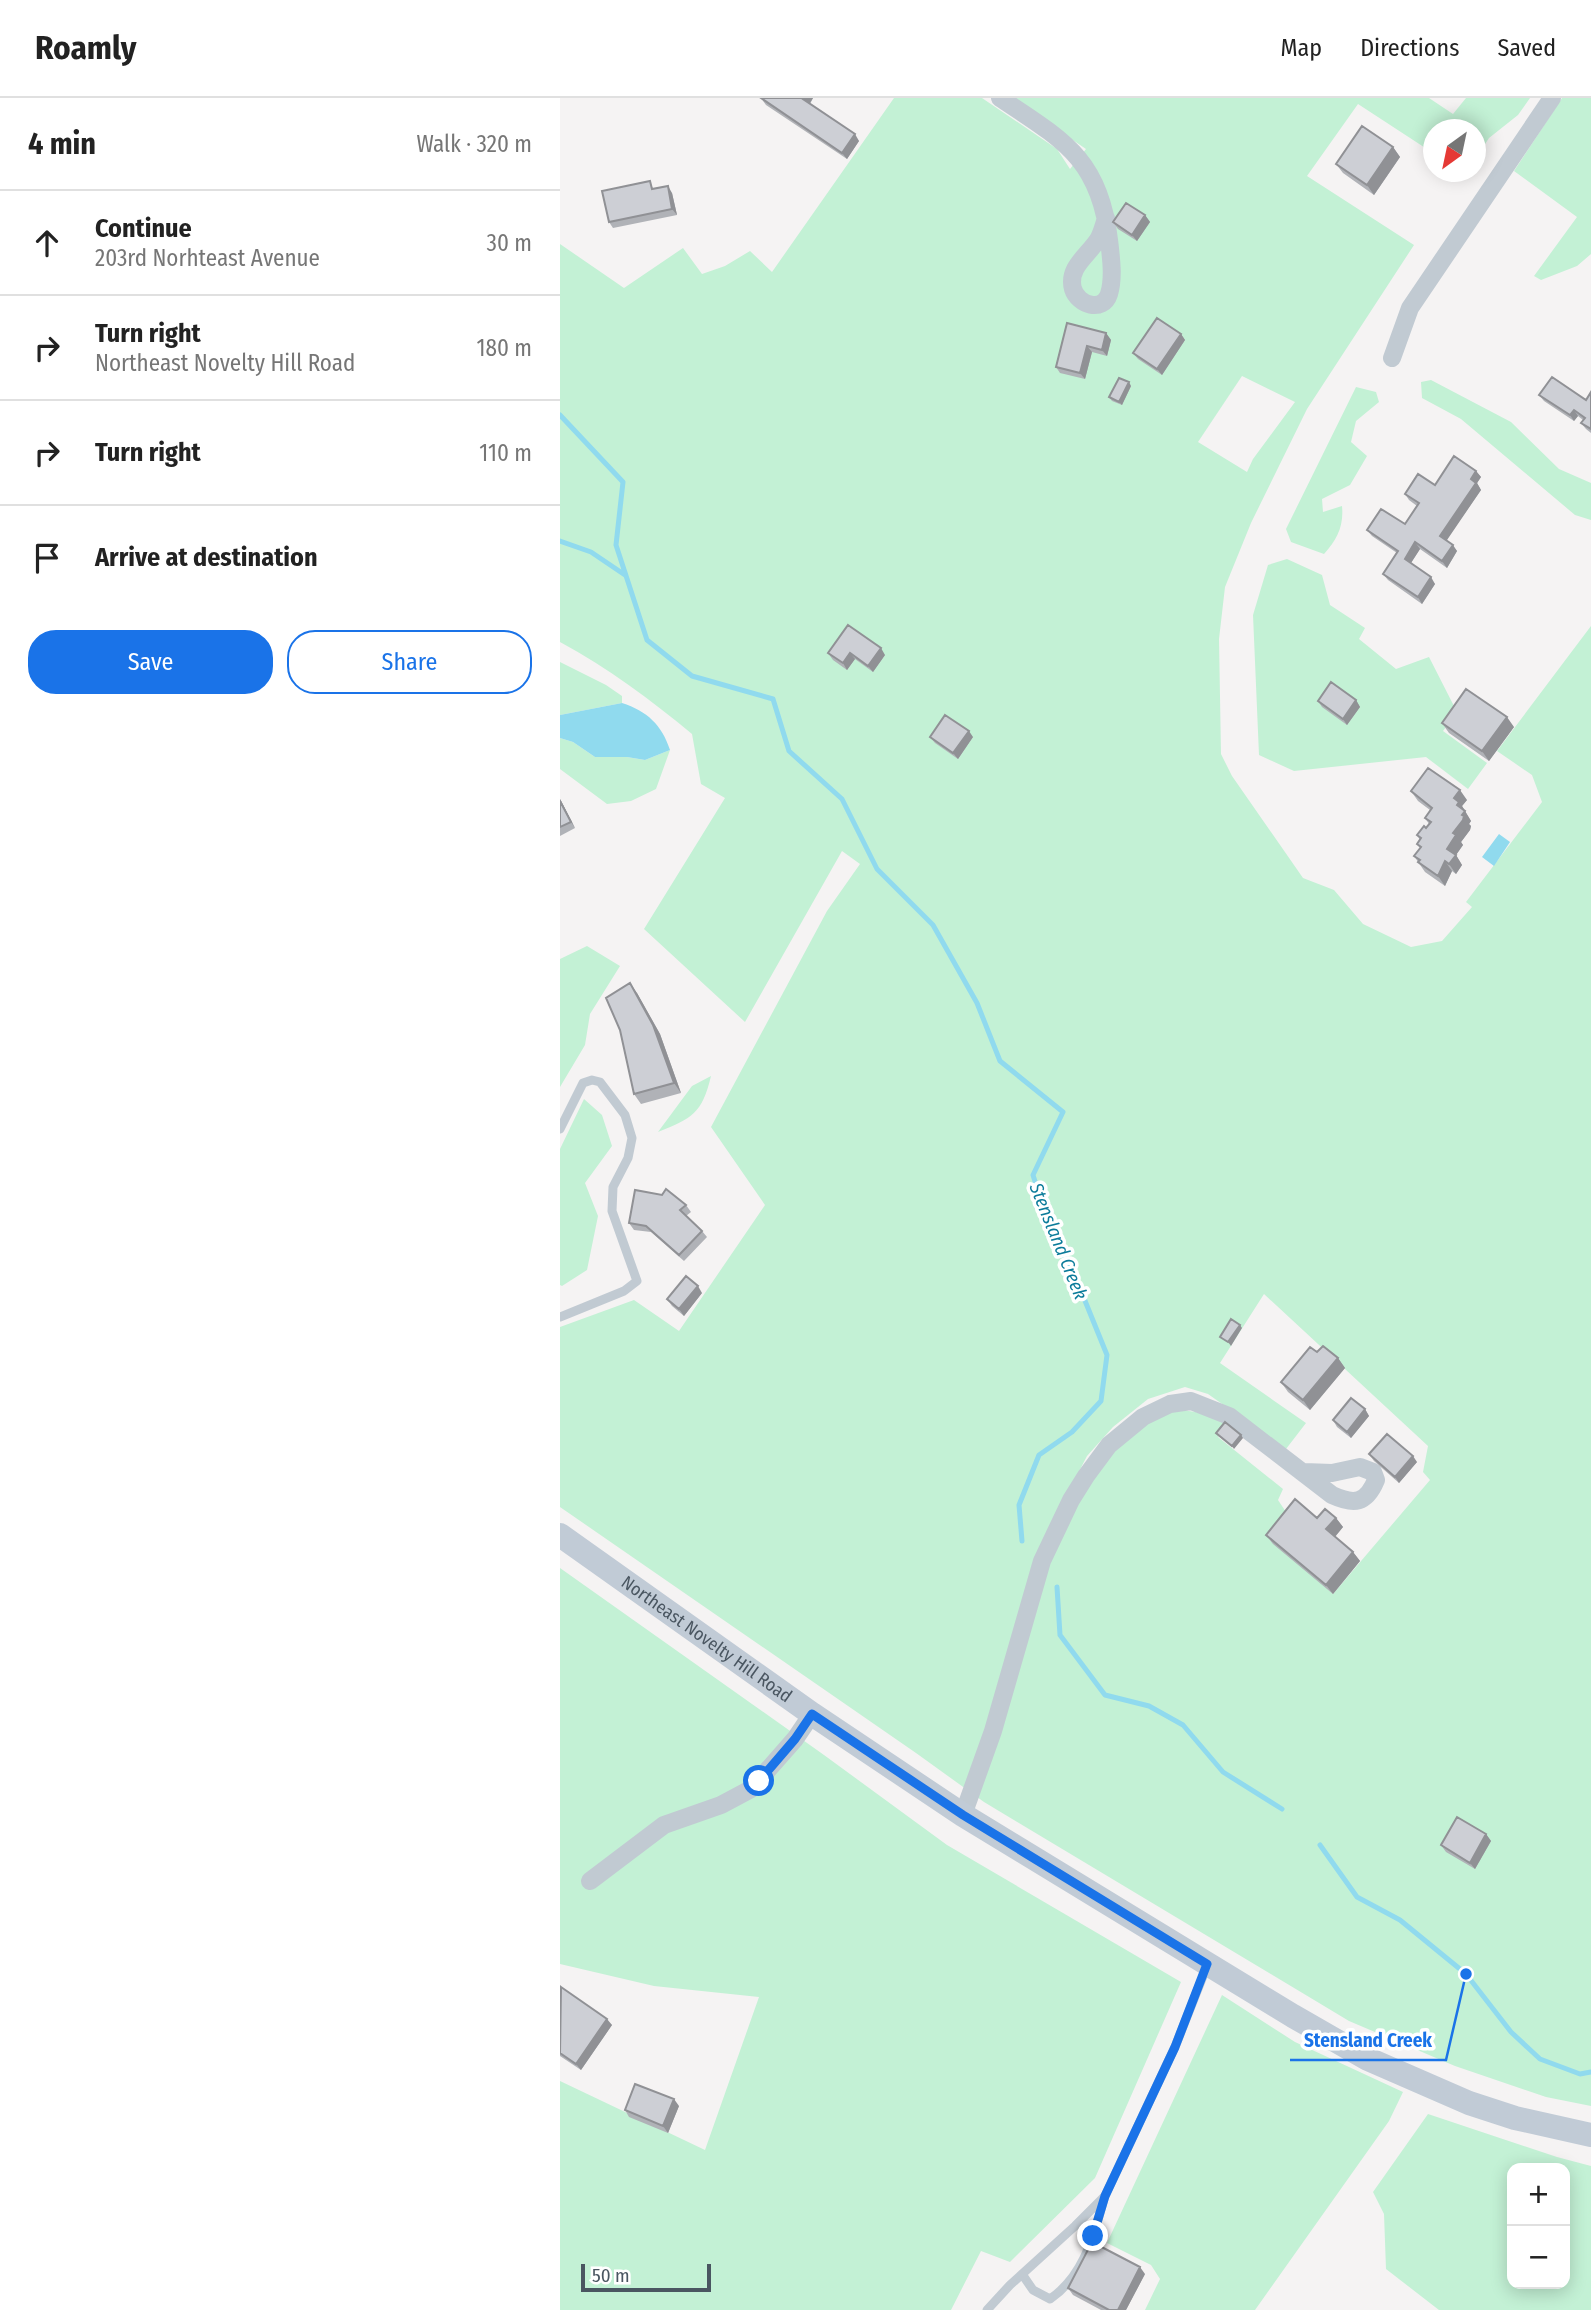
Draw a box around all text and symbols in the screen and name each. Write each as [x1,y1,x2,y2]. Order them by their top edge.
text: Roamly [35,28,136,68]
text: Map [1281,34,1322,62]
text: Directions [1360,34,1459,62]
text: Saved [1497,34,1556,62]
north arrow [1423,119,1486,182]
text: 4 min [28,126,96,162]
text: Walk · 320 m [417,130,532,158]
text: Continue [95,213,192,244]
icon: ahead [28,224,66,262]
text: 30 m [487,229,532,257]
text: 203rd Norhteast Avenue [95,244,320,272]
text: Turn right [95,318,201,349]
icon: right [28,329,66,367]
text: 180 m [476,334,532,362]
text: Northeast Novelty Hill Road [95,349,355,377]
icon: right [28,434,66,472]
text: Turn right [95,437,201,468]
text: 110 m [479,439,532,467]
icon: arrive [28,539,66,577]
text: Arrive at destination [95,542,318,573]
button: Save [28,630,273,694]
button: Share [287,630,532,694]
water label: Stensland Creek [1024,1179,1092,1303]
street label: Northeast Novelty Hill Road [617,1571,796,1707]
route start [743,1765,774,1796]
callout: Stensland Creek [1290,2020,1446,2060]
text: Stensland Creek [1304,2029,1432,2052]
map controls [1507,2163,1570,2289]
button: + [1507,2163,1570,2226]
route end [1077,2220,1108,2251]
button: − [1507,2226,1570,2289]
scale bar [581,2261,710,2293]
text: 50 m [592,2264,630,2287]

